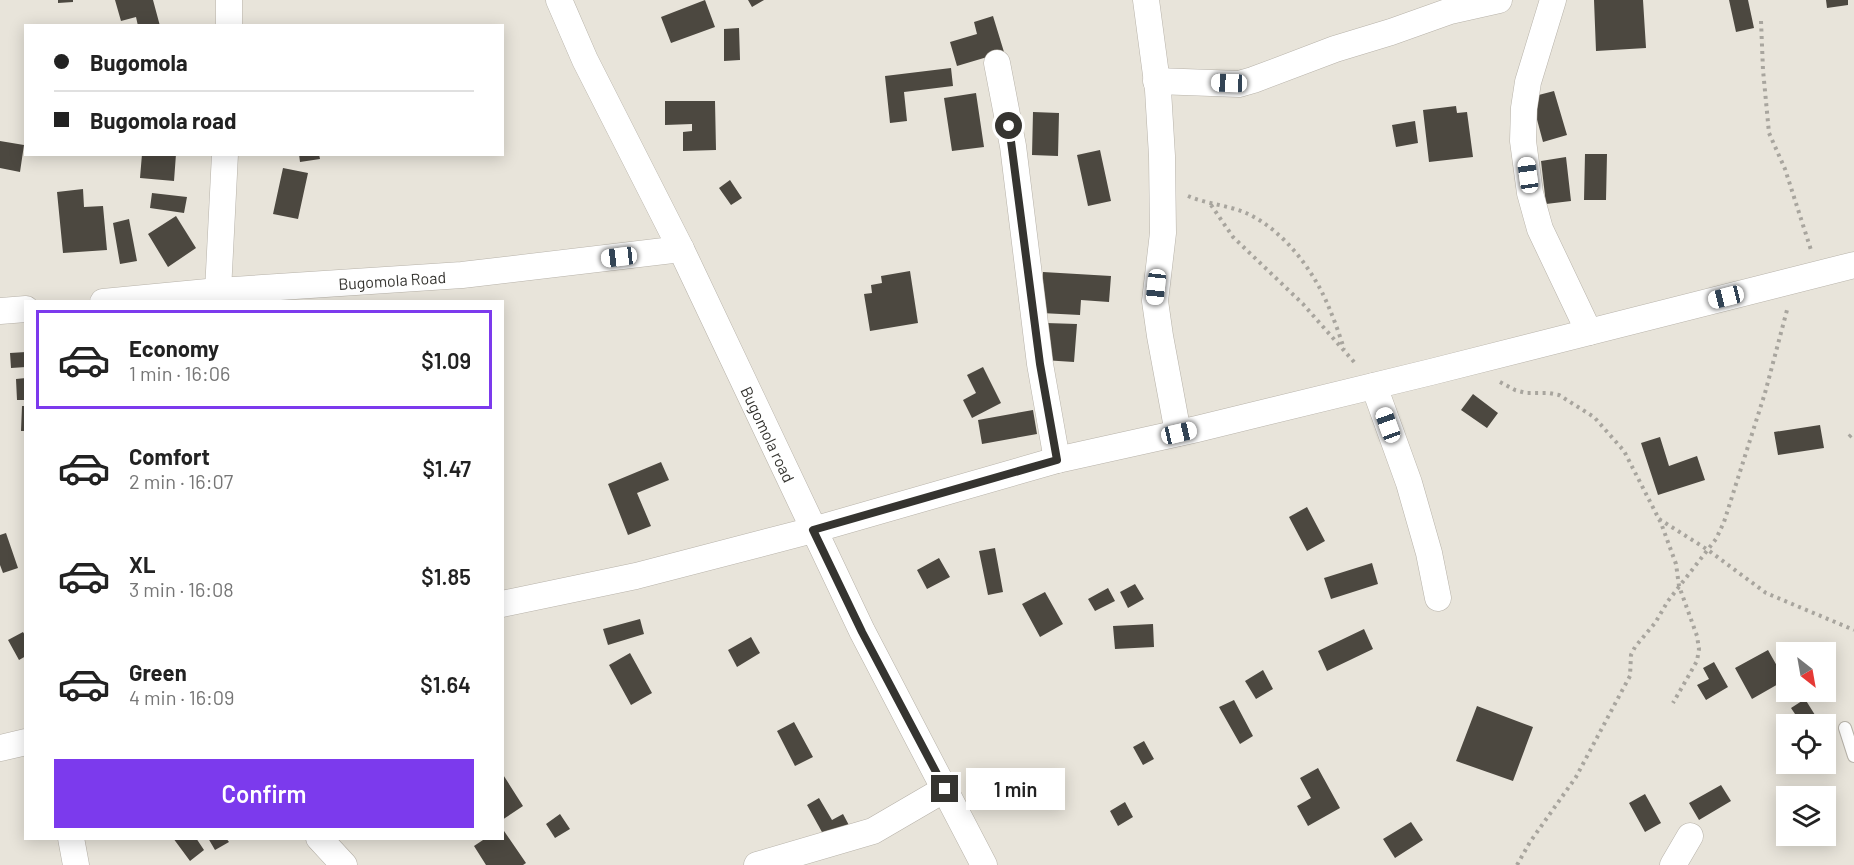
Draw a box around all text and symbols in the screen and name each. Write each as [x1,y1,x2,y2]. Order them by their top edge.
text: Bugomola [90,49,188,75]
car [1211,73,1247,93]
text: Bugomola road [90,107,236,133]
route start [995,112,1022,139]
car [1517,156,1539,194]
car [600,246,638,268]
street label: Bugomola Road [338,267,447,293]
car [1145,268,1167,306]
car [1706,284,1746,310]
icon: car [57,333,111,387]
text: Economy [129,335,219,361]
text: $1.09 [421,347,471,373]
text: 1 min · 16:06 [129,361,230,385]
street label: Bugomola road [738,383,799,485]
car [1373,405,1403,445]
car [1159,420,1199,446]
icon: car [57,441,111,495]
text: Comfort [129,443,210,469]
text: $1.47 [422,455,471,481]
text: 2 min · 16:07 [129,469,233,493]
icon: car [57,549,111,603]
text: XL [129,551,155,577]
text: $1.85 [421,563,471,589]
text: 3 min · 16:08 [129,577,234,601]
north arrow [1776,642,1836,702]
map controls [1776,642,1836,846]
icon: car [57,657,111,711]
text: Green [129,659,187,685]
text: $1.64 [420,671,471,697]
text: 4 min · 16:09 [129,685,234,709]
button: locate [1776,714,1836,774]
button: Confirm [54,759,474,828]
callout: 1 min [966,768,1065,810]
route end [931,775,958,802]
text: 1 min [994,777,1037,801]
button: layers [1776,786,1836,846]

